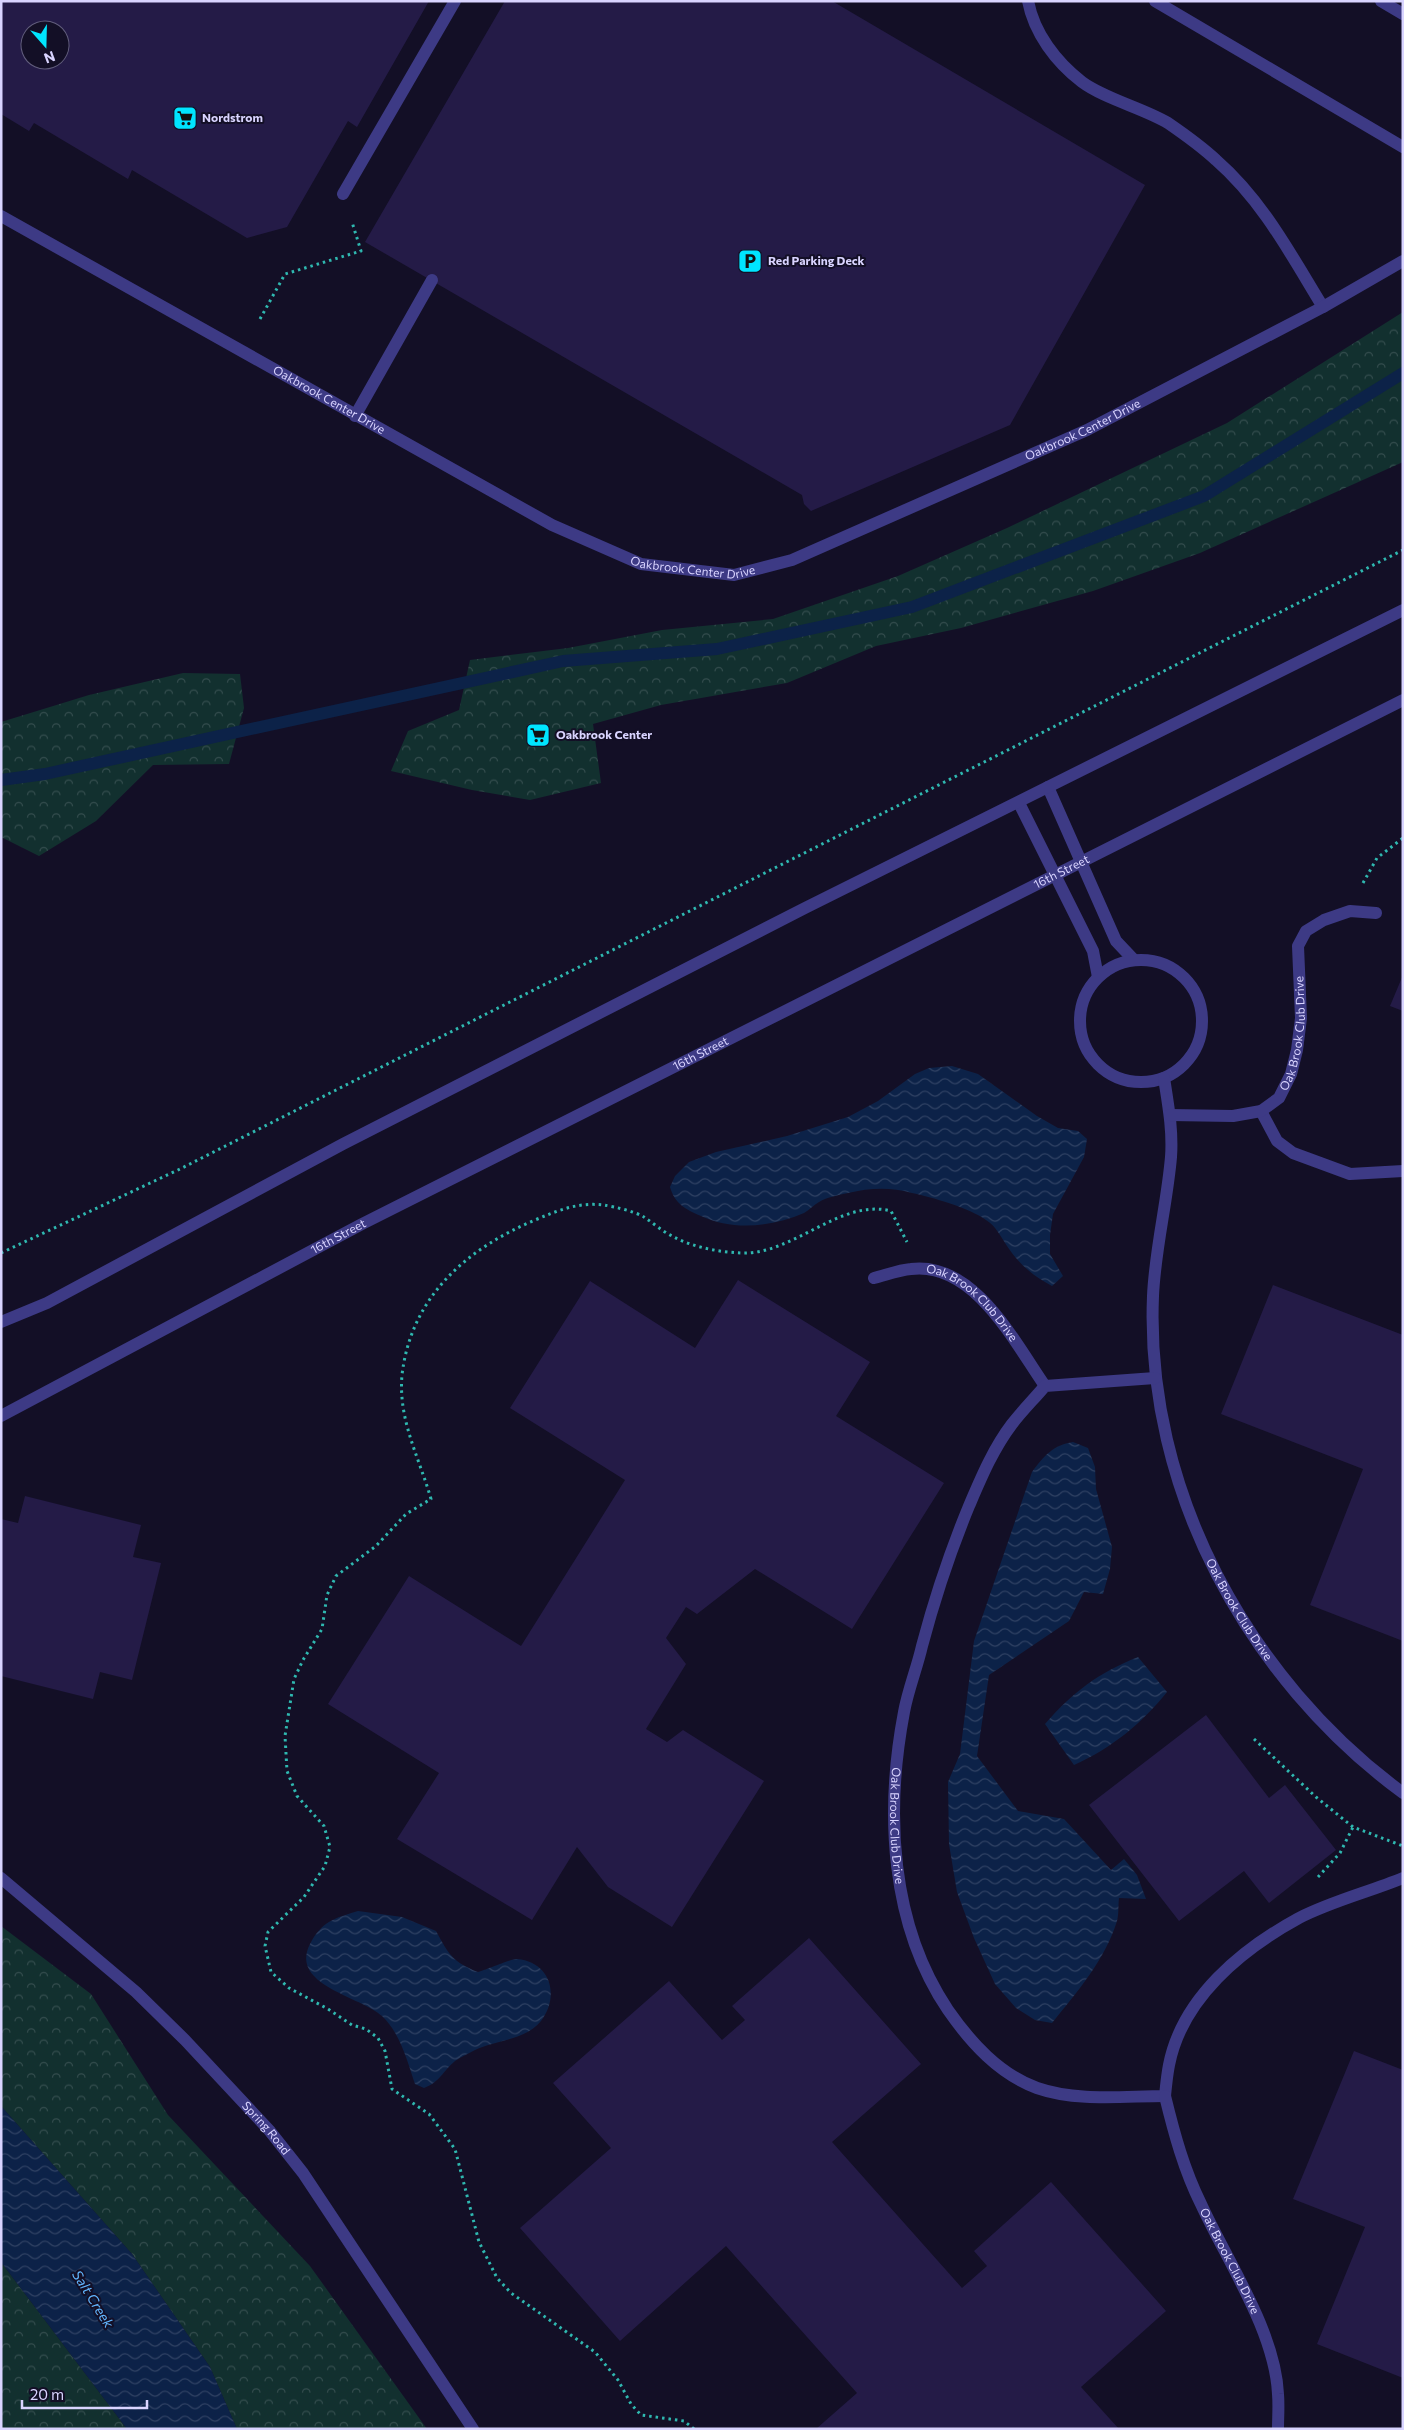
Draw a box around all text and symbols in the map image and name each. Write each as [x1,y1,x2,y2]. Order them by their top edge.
north arrow [20,20,70,70]
text: N [42,48,57,67]
supermarket icon: Nordstrom [172,105,198,131]
place label: Nordstrom [202,110,263,124]
parking icon: Red Parking Deck [737,248,763,274]
place label: Red Parking Deck [768,253,865,267]
street label: Oakbrook Center Drive [271,362,388,436]
street label: Oakbrook Center Drive [1022,395,1142,462]
street label: Oakbrook Center Drive [628,552,756,581]
supermarket icon: Oakbrook Center [525,722,551,748]
place label: Oakbrook Center [556,727,652,741]
street label: 16th Street [1031,851,1091,891]
street label: Oak Brook Club Drive [1276,976,1307,1093]
street label: 16th Street [670,1033,730,1073]
street label: 16th Street [308,1215,368,1256]
street label: Oak Brook Club Drive [925,1261,1021,1344]
street label: Oak Brook Club Drive [1204,1556,1276,1663]
street label: Oak Brook Club Drive [888,1767,908,1885]
street label: Spring Road [240,2098,294,2157]
street label: Oak Brook Club Drive [1198,2205,1263,2316]
water label: Salt Creek [69,2267,118,2331]
scale bar [22,2378,148,2410]
text: 20 m [30,2385,64,2403]

